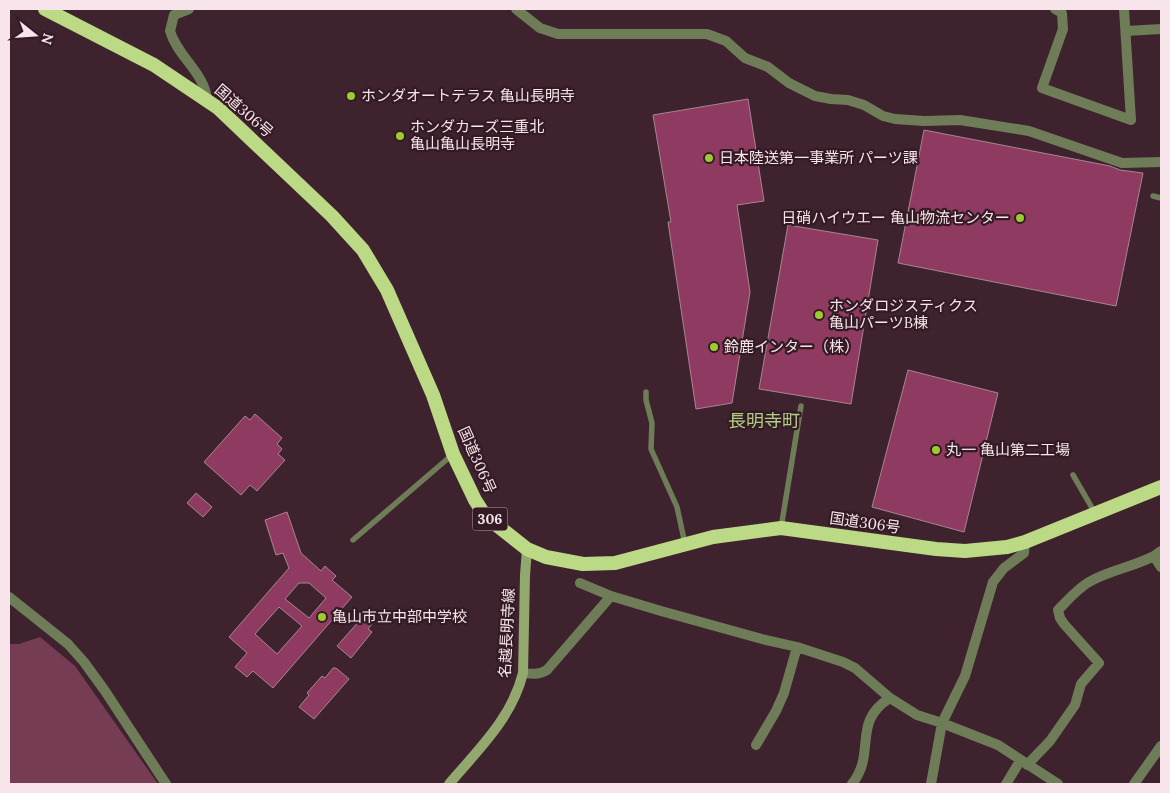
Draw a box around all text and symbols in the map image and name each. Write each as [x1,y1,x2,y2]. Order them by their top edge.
north arrow [10,10,60,60]
text: N [37,31,58,47]
street label: 国道306号 [211,80,277,141]
place label: ホンダオートテラス 亀山長明寺 [361,86,575,105]
marker: ホンダオートテラス 亀山長明寺 [345,90,357,102]
place label: ホンダカーズ三重北 亀山亀山長明寺 [410,117,544,153]
marker: ホンダカーズ三重北 亀山亀山長明寺 [394,130,406,142]
place label: 日本陸送第一事業所 パーツ課 [719,148,918,167]
marker: 日本陸送第一事業所 パーツ課 [703,152,715,164]
place label: 日硝ハイウエー 亀山物流センター [781,208,1010,227]
marker: 日硝ハイウエー 亀山物流センター [1014,212,1026,224]
place label: ホンダロジスティクス 亀山パーツB棟 [829,296,978,332]
marker: ホンダロジスティクス 亀山パーツB棟 [813,309,825,321]
place label: 鈴鹿インター（株） [724,337,859,356]
marker: 鈴鹿インター（株） [708,341,720,353]
district label: 長明寺町 [728,409,800,432]
street label: 国道306号 [454,423,501,496]
place label: 丸一 亀山第二工場 [946,440,1070,459]
marker: 丸一 亀山第二工場 [930,444,942,456]
road number: 306 [472,508,508,530]
street label: 国道306号 [828,508,902,537]
street label: 名越長明寺線 [495,588,518,678]
place label: 亀山市立中部中学校 [332,607,467,626]
marker: 亀山市立中部中学校 [316,611,328,623]

